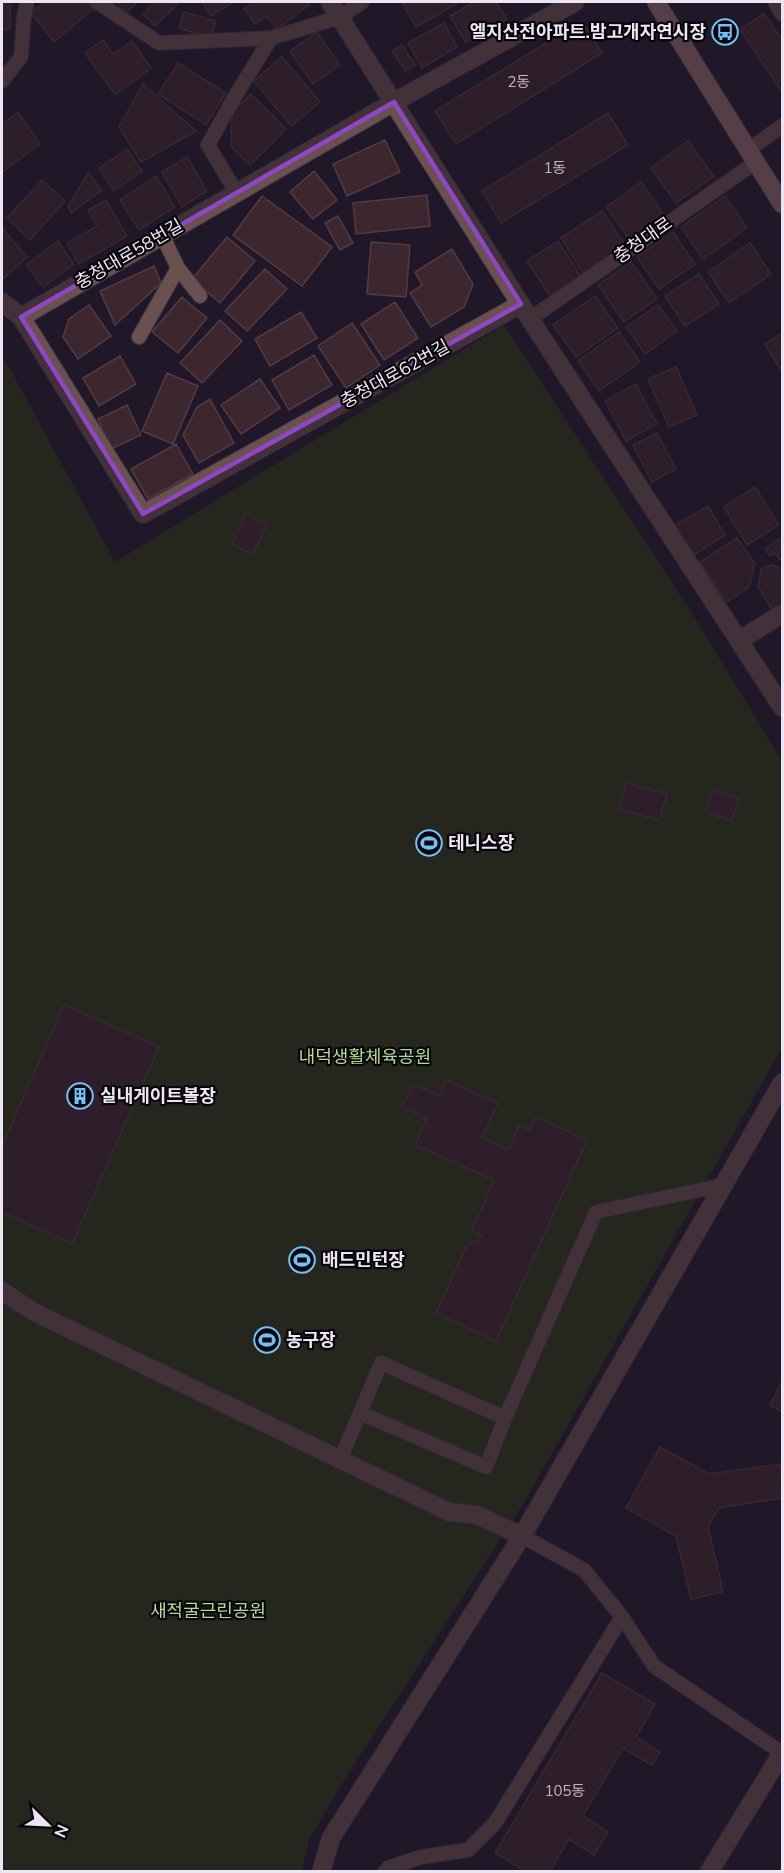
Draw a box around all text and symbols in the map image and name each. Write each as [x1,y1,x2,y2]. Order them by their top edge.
bus stop icon: 엘지산전아파트.밤고개자연시장 [710,17,740,47]
place label: 엘지산전아파트.밤고개자연시장 [470,20,706,43]
house number: 2동 [508,72,530,91]
house number: 1동 [544,158,566,177]
street label: 충청대로 [609,211,676,268]
street label: 충청대로58번길 [71,213,187,294]
street label: 충청대로62번길 [336,334,453,413]
sports icon: 테니스장 [414,828,444,858]
place label: 테니스장 [448,831,515,854]
park label: 내덕생활체육공원 [299,1045,431,1068]
building icon: 실내게이트볼장 [65,1081,95,1111]
place label: 실내게이트볼장 [100,1084,216,1107]
sports icon: 배드민턴장 [287,1245,317,1275]
place label: 배드민턴장 [322,1248,405,1271]
sports icon: 농구장 [252,1325,282,1355]
place label: 농구장 [286,1328,336,1351]
park label: 새적굴근린공원 [150,1599,266,1622]
house number: 105동 [545,1781,585,1800]
north arrow [18,1795,78,1855]
text: N [50,1822,73,1841]

